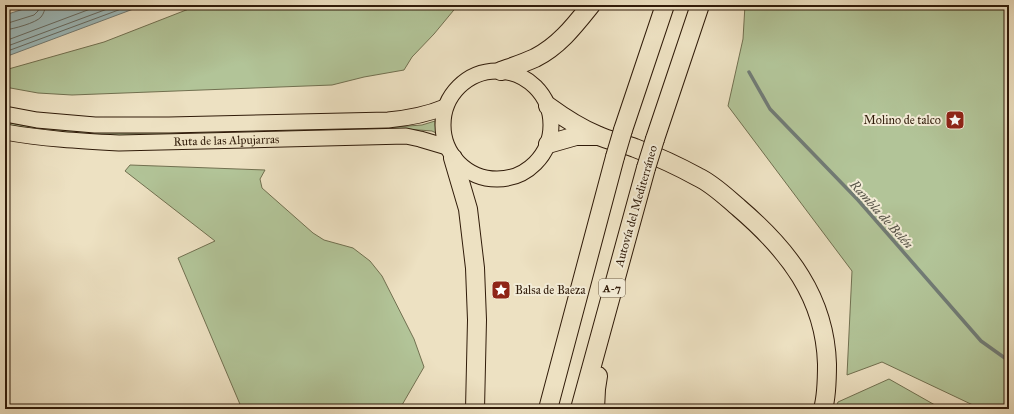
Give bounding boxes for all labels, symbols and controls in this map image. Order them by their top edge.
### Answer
place icon: Molino de talco [944,109,966,131]
place label: Molino de talco [864,113,941,127]
street label: Ruta de las Alpujarras [173,132,279,149]
street label: Autovía del Mediterráneo [612,144,660,269]
water label: Rambla de Belén [846,176,916,252]
place icon: Balsa de Baeza [490,279,512,301]
road number: A-7 [599,279,625,297]
place label: Balsa de Baeza [515,283,586,297]

